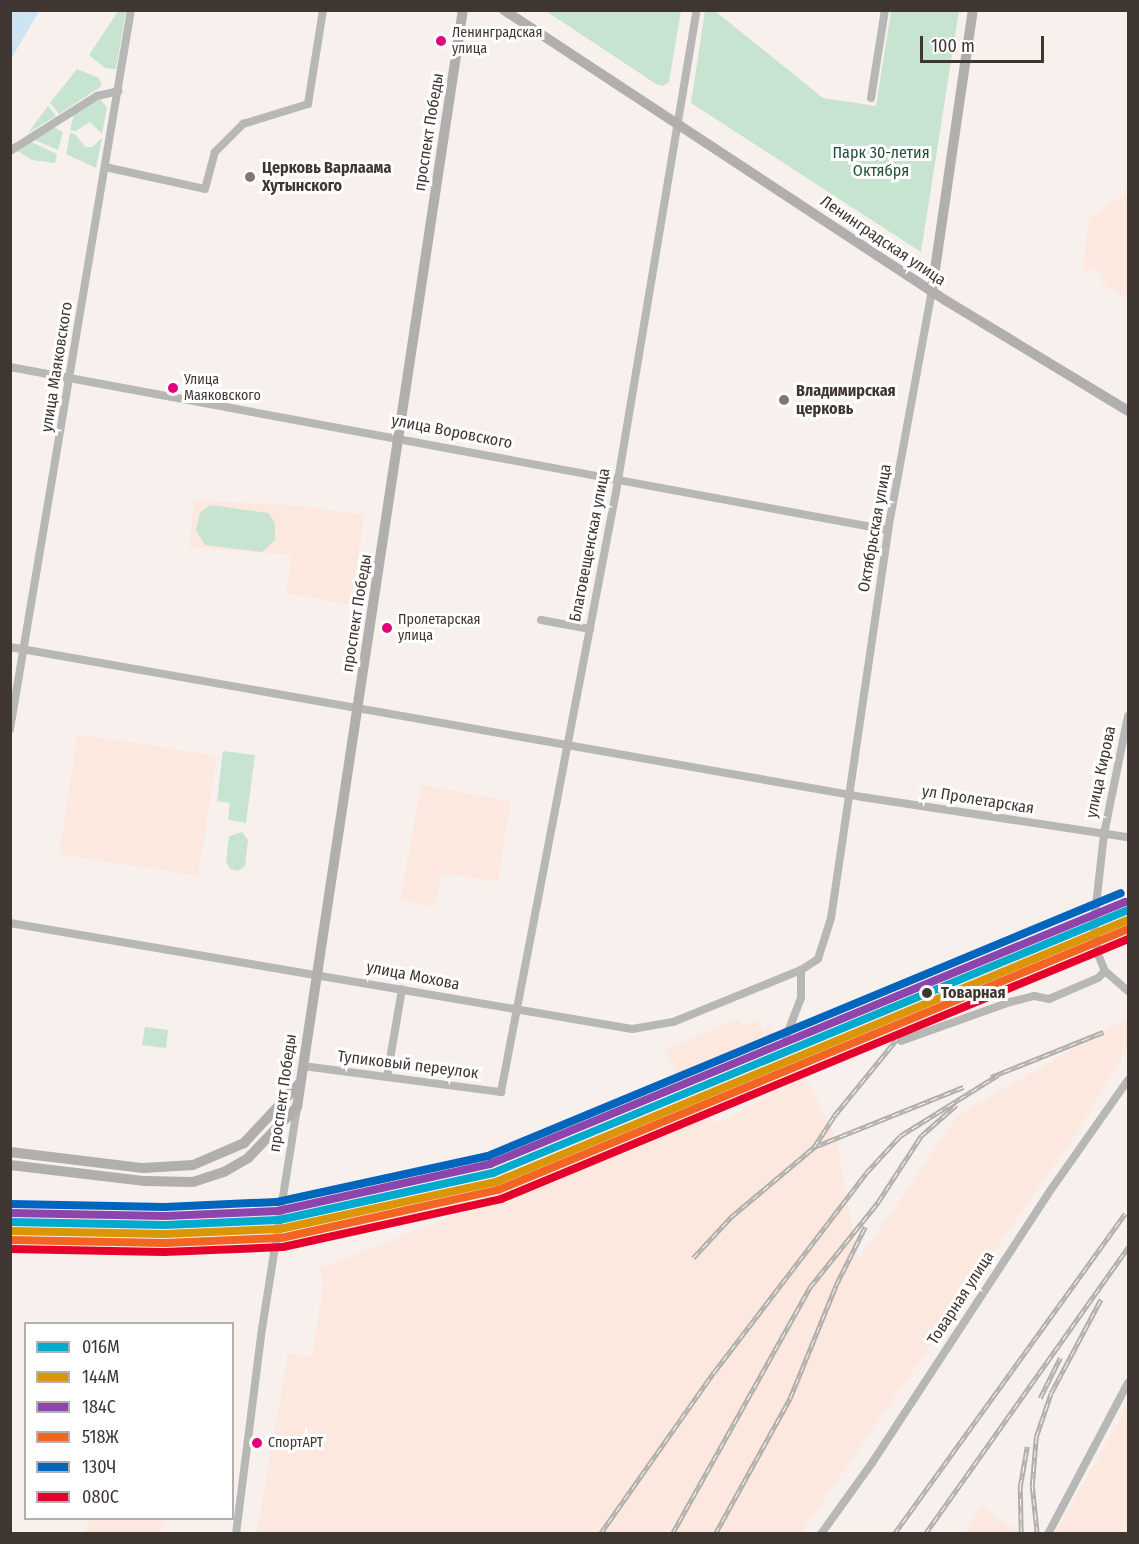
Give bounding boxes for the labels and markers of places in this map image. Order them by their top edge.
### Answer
place label: Ленинградская улица [452,25,542,57]
marker: Ленинградская улица [435,35,447,47]
place label: Церковь Варлаама Хутынского [262,158,391,196]
marker: Церковь Варлаама Хутынского [243,170,257,184]
place label: Улица Маяковского [184,372,261,404]
place label: Владимирская церковь [796,381,896,419]
marker: Улица Маяковского [167,382,179,394]
marker: Владимирская церковь [777,393,791,407]
place label: Пролетарская улица [398,612,481,644]
marker: Пролетарская улица [381,622,393,634]
place label: Товарная [941,983,1006,1003]
marker: Товарная [918,984,936,1002]
place label: СпортАРТ [268,1435,323,1451]
marker: СпортАРТ [251,1437,263,1449]

